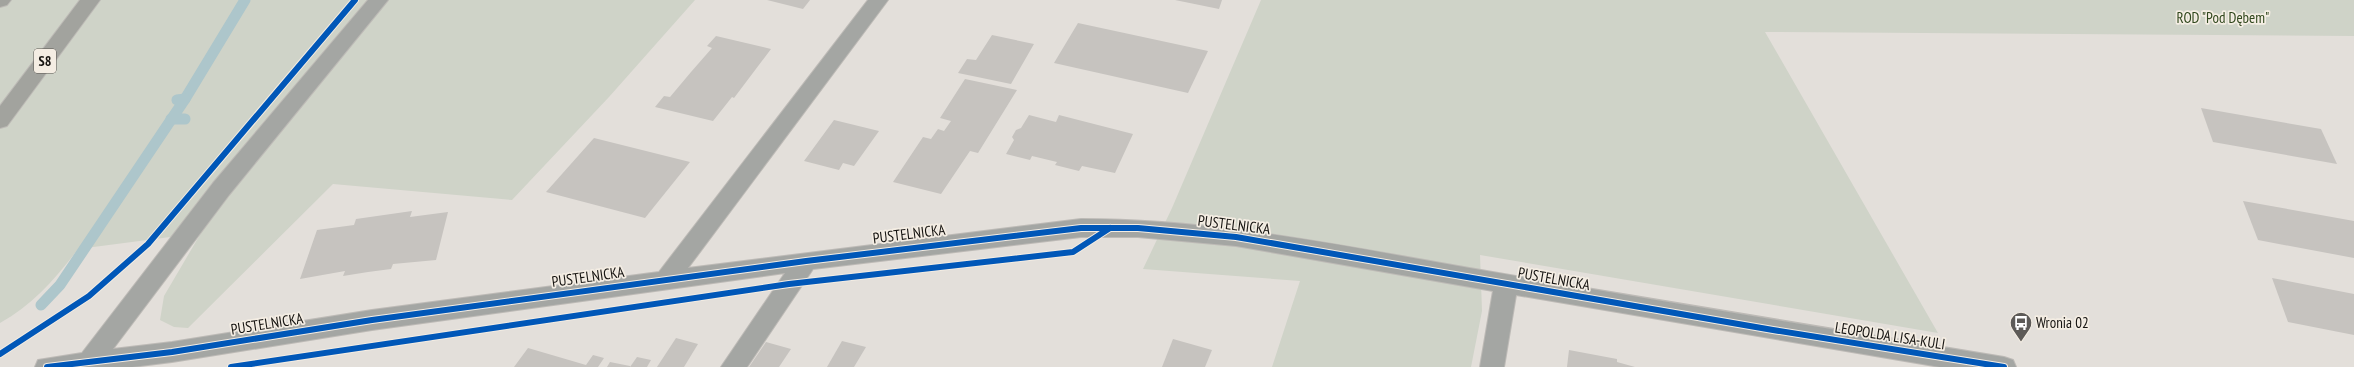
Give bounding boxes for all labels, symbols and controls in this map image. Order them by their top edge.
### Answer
park label: ROD "Pod Dębem" [2177,8,2269,27]
road number: S8 [34,49,56,73]
street label: PUSTELNICKA [1197,211,1272,238]
street label: PUSTELNICKA [872,220,947,247]
street label: PUSTELNICKA [550,262,626,291]
street label: PUSTELNICKA [1517,263,1593,294]
street label: PUSTELNICKA [229,308,305,339]
bus stop icon: Wronia 02 [2008,310,2034,343]
place label: Wronia 02 [2036,313,2089,332]
street label: LEOPOLDA LISA-KULI [1834,317,1947,354]

